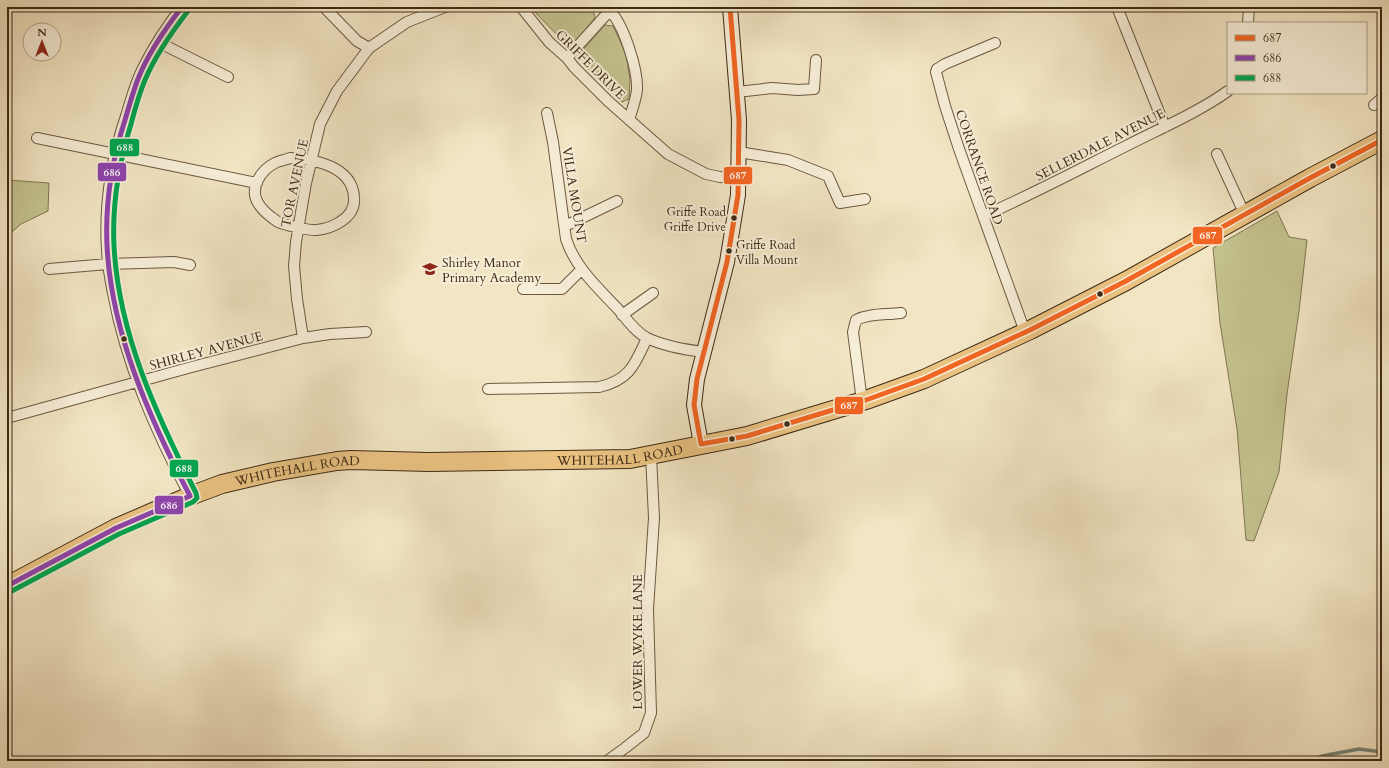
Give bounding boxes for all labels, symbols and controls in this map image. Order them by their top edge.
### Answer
north arrow [22,22,62,62]
legend [1227,22,1367,94]
text: N [37,25,47,40]
street label: GRIFFE DRIVE [552,26,629,103]
text: 687 [1263,30,1281,46]
text: 686 [1263,50,1281,66]
text: 688 [1263,70,1281,86]
street label: SELLERDALE AVENUE [1033,104,1168,185]
street label: CORRANCE ROAD [951,107,1007,227]
street label: TOR AVENUE [277,137,313,229]
line badge: 688 [109,138,140,157]
text: 688 [117,140,133,155]
street label: VILLA MOUNT [558,146,591,245]
unlabelled marker [1328,161,1338,171]
line badge: 686 [97,162,127,182]
text: 686 [104,165,121,180]
line badge: 687 [723,166,753,185]
text: 687 [730,168,747,183]
place label: Griffe Road Griffe Drive [664,204,727,235]
marker: Griffe Road Griffe Drive [729,213,739,223]
line badge: 687 [1192,226,1223,245]
text: 687 [1200,228,1217,243]
place label: Griffe Road Villa Mount [736,237,798,268]
marker: Griffe Road Villa Mount [724,246,734,256]
place label: Shirley Manor Primary Academy [442,254,541,287]
school or university icon: Shirley Manor Primary Academy [421,260,439,278]
unlabelled marker [1095,289,1105,299]
street label: SHIRLEY AVENUE [148,327,265,375]
unlabelled marker [119,334,129,344]
line badge: 687 [834,396,864,415]
text: 687 [841,398,858,413]
unlabelled marker [782,419,792,429]
unlabelled marker [727,434,737,444]
street label: WHITEHALL ROAD [556,441,685,470]
street label: WHITEHALL ROAD [232,452,360,491]
line badge: 688 [169,459,199,478]
text: 688 [176,461,192,476]
line badge: 686 [154,495,184,515]
text: 686 [161,498,178,513]
street label: LOWER WYKE LANE [629,574,647,710]

